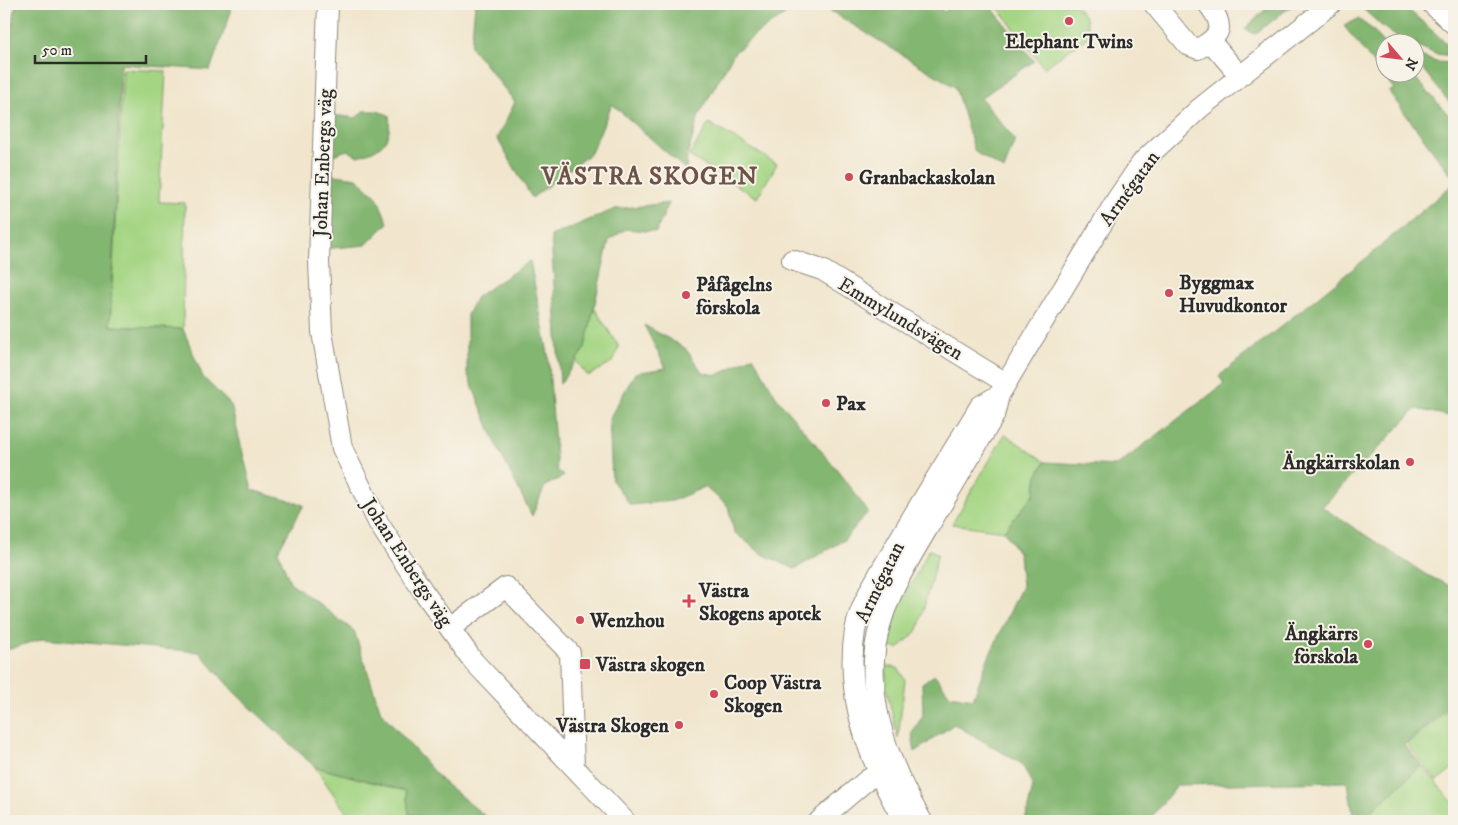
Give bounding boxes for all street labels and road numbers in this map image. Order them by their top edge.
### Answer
street label: Johan Enbergs väg [308,88,339,240]
street label: Armégatan [1095,146,1166,231]
street label: Emmylundsvägen [833,272,968,367]
street label: Johan Enbergs väg [355,492,458,632]
street label: Armégatan [850,538,911,627]

